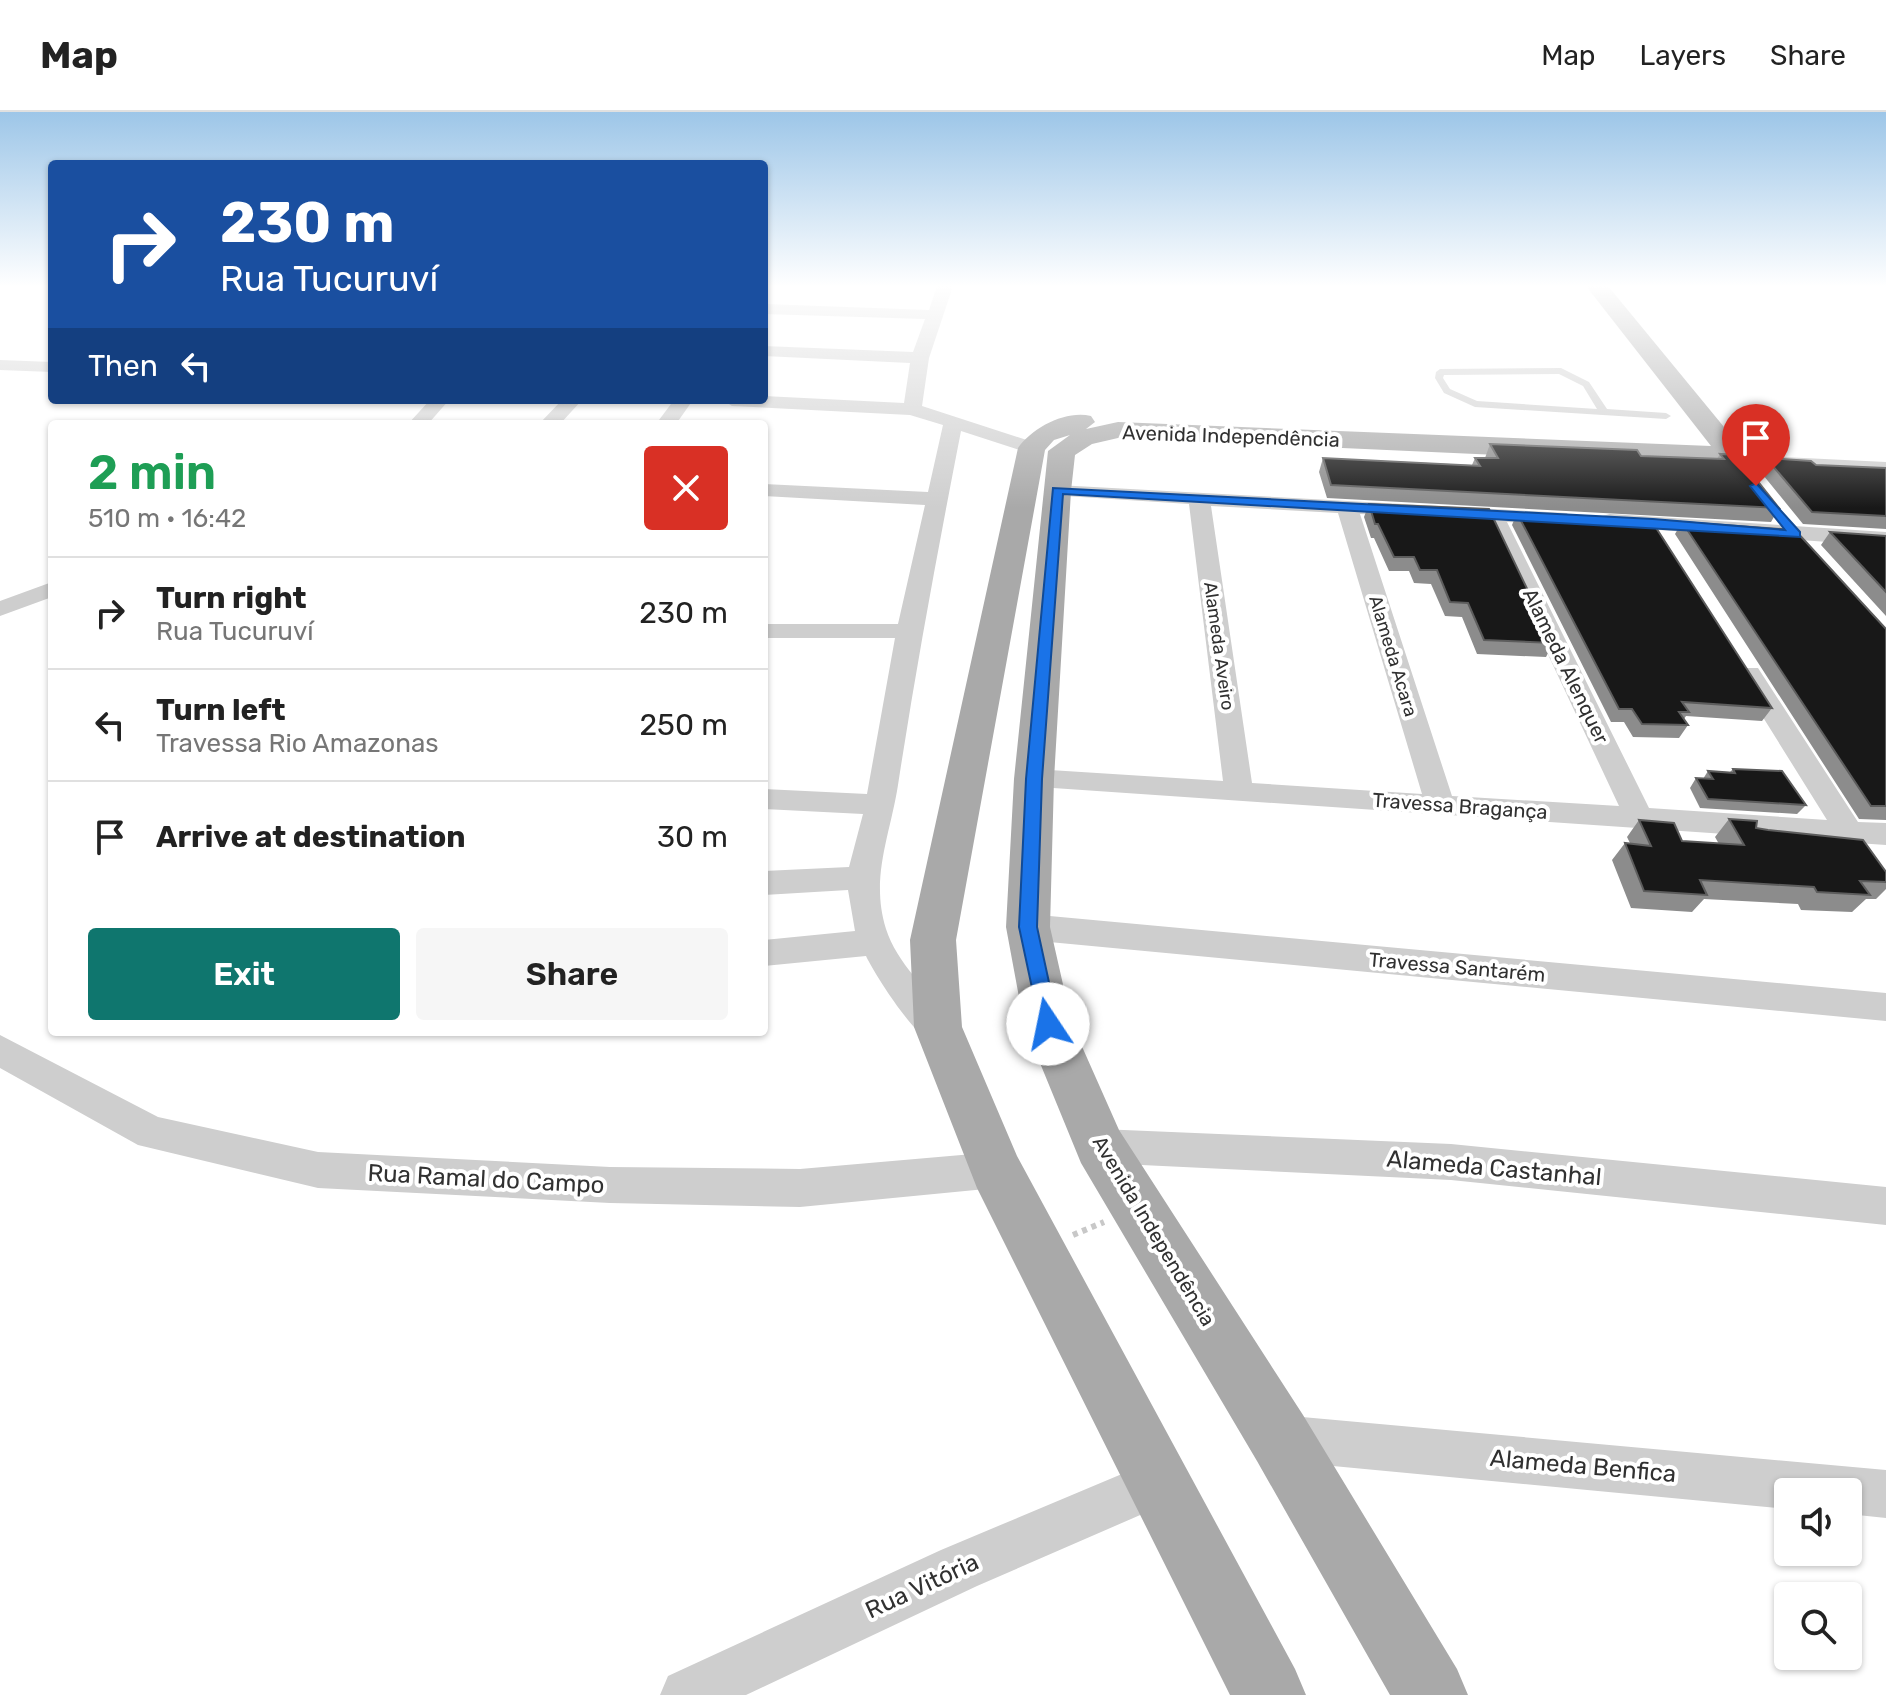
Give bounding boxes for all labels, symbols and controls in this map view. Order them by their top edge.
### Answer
text: Map [40,32,118,78]
text: Map [1541,39,1596,72]
text: Layers [1640,39,1726,72]
text: Share [1770,39,1846,72]
text: 230 m [220,190,395,256]
icon: right [88,192,192,296]
text: Rua Tucuruví [220,257,438,300]
icon: left [174,344,218,388]
text: Then [88,348,158,384]
pin [1722,404,1790,486]
icon: arrive [1734,416,1778,460]
street label: Avenida Independência [1122,420,1340,452]
text: 2 min [88,444,216,501]
button: close [644,446,728,530]
text: 510 m · 16:42 [88,503,246,534]
text: Turn right [156,580,307,616]
street label: Alameda Aveiro [1199,580,1239,712]
street label: Alameda Alenquer [1518,584,1614,748]
icon: right [88,591,132,635]
street label: Alameda Acara [1364,593,1422,719]
text: 230 m [639,595,728,631]
text: Rua Tucuruví [156,616,314,647]
text: Turn left [156,692,286,728]
icon: left [88,703,132,747]
text: 250 m [640,707,728,743]
text: Travessa Rio Amazonas [156,728,439,759]
street label: Travessa Bragança [1372,788,1548,824]
icon: arrive [88,815,132,859]
text: Arrive at destination [156,819,466,855]
text: 30 m [657,819,728,855]
button: Exit [88,928,400,1020]
button: Share [416,928,728,1020]
street label: Travessa Santarém [1368,947,1546,987]
position arrow [1006,982,1090,1066]
street label: Avenida Independência [1088,1132,1220,1330]
street label: Alameda Castanhal [1385,1145,1603,1191]
street label: Rua Ramal do Campo [367,1159,605,1199]
street label: Alameda Benfica [1489,1444,1677,1488]
map controls [1774,1478,1862,1670]
button: sound [1774,1478,1862,1566]
street label: Rua Vitória [861,1548,983,1624]
button: search [1774,1582,1862,1670]

